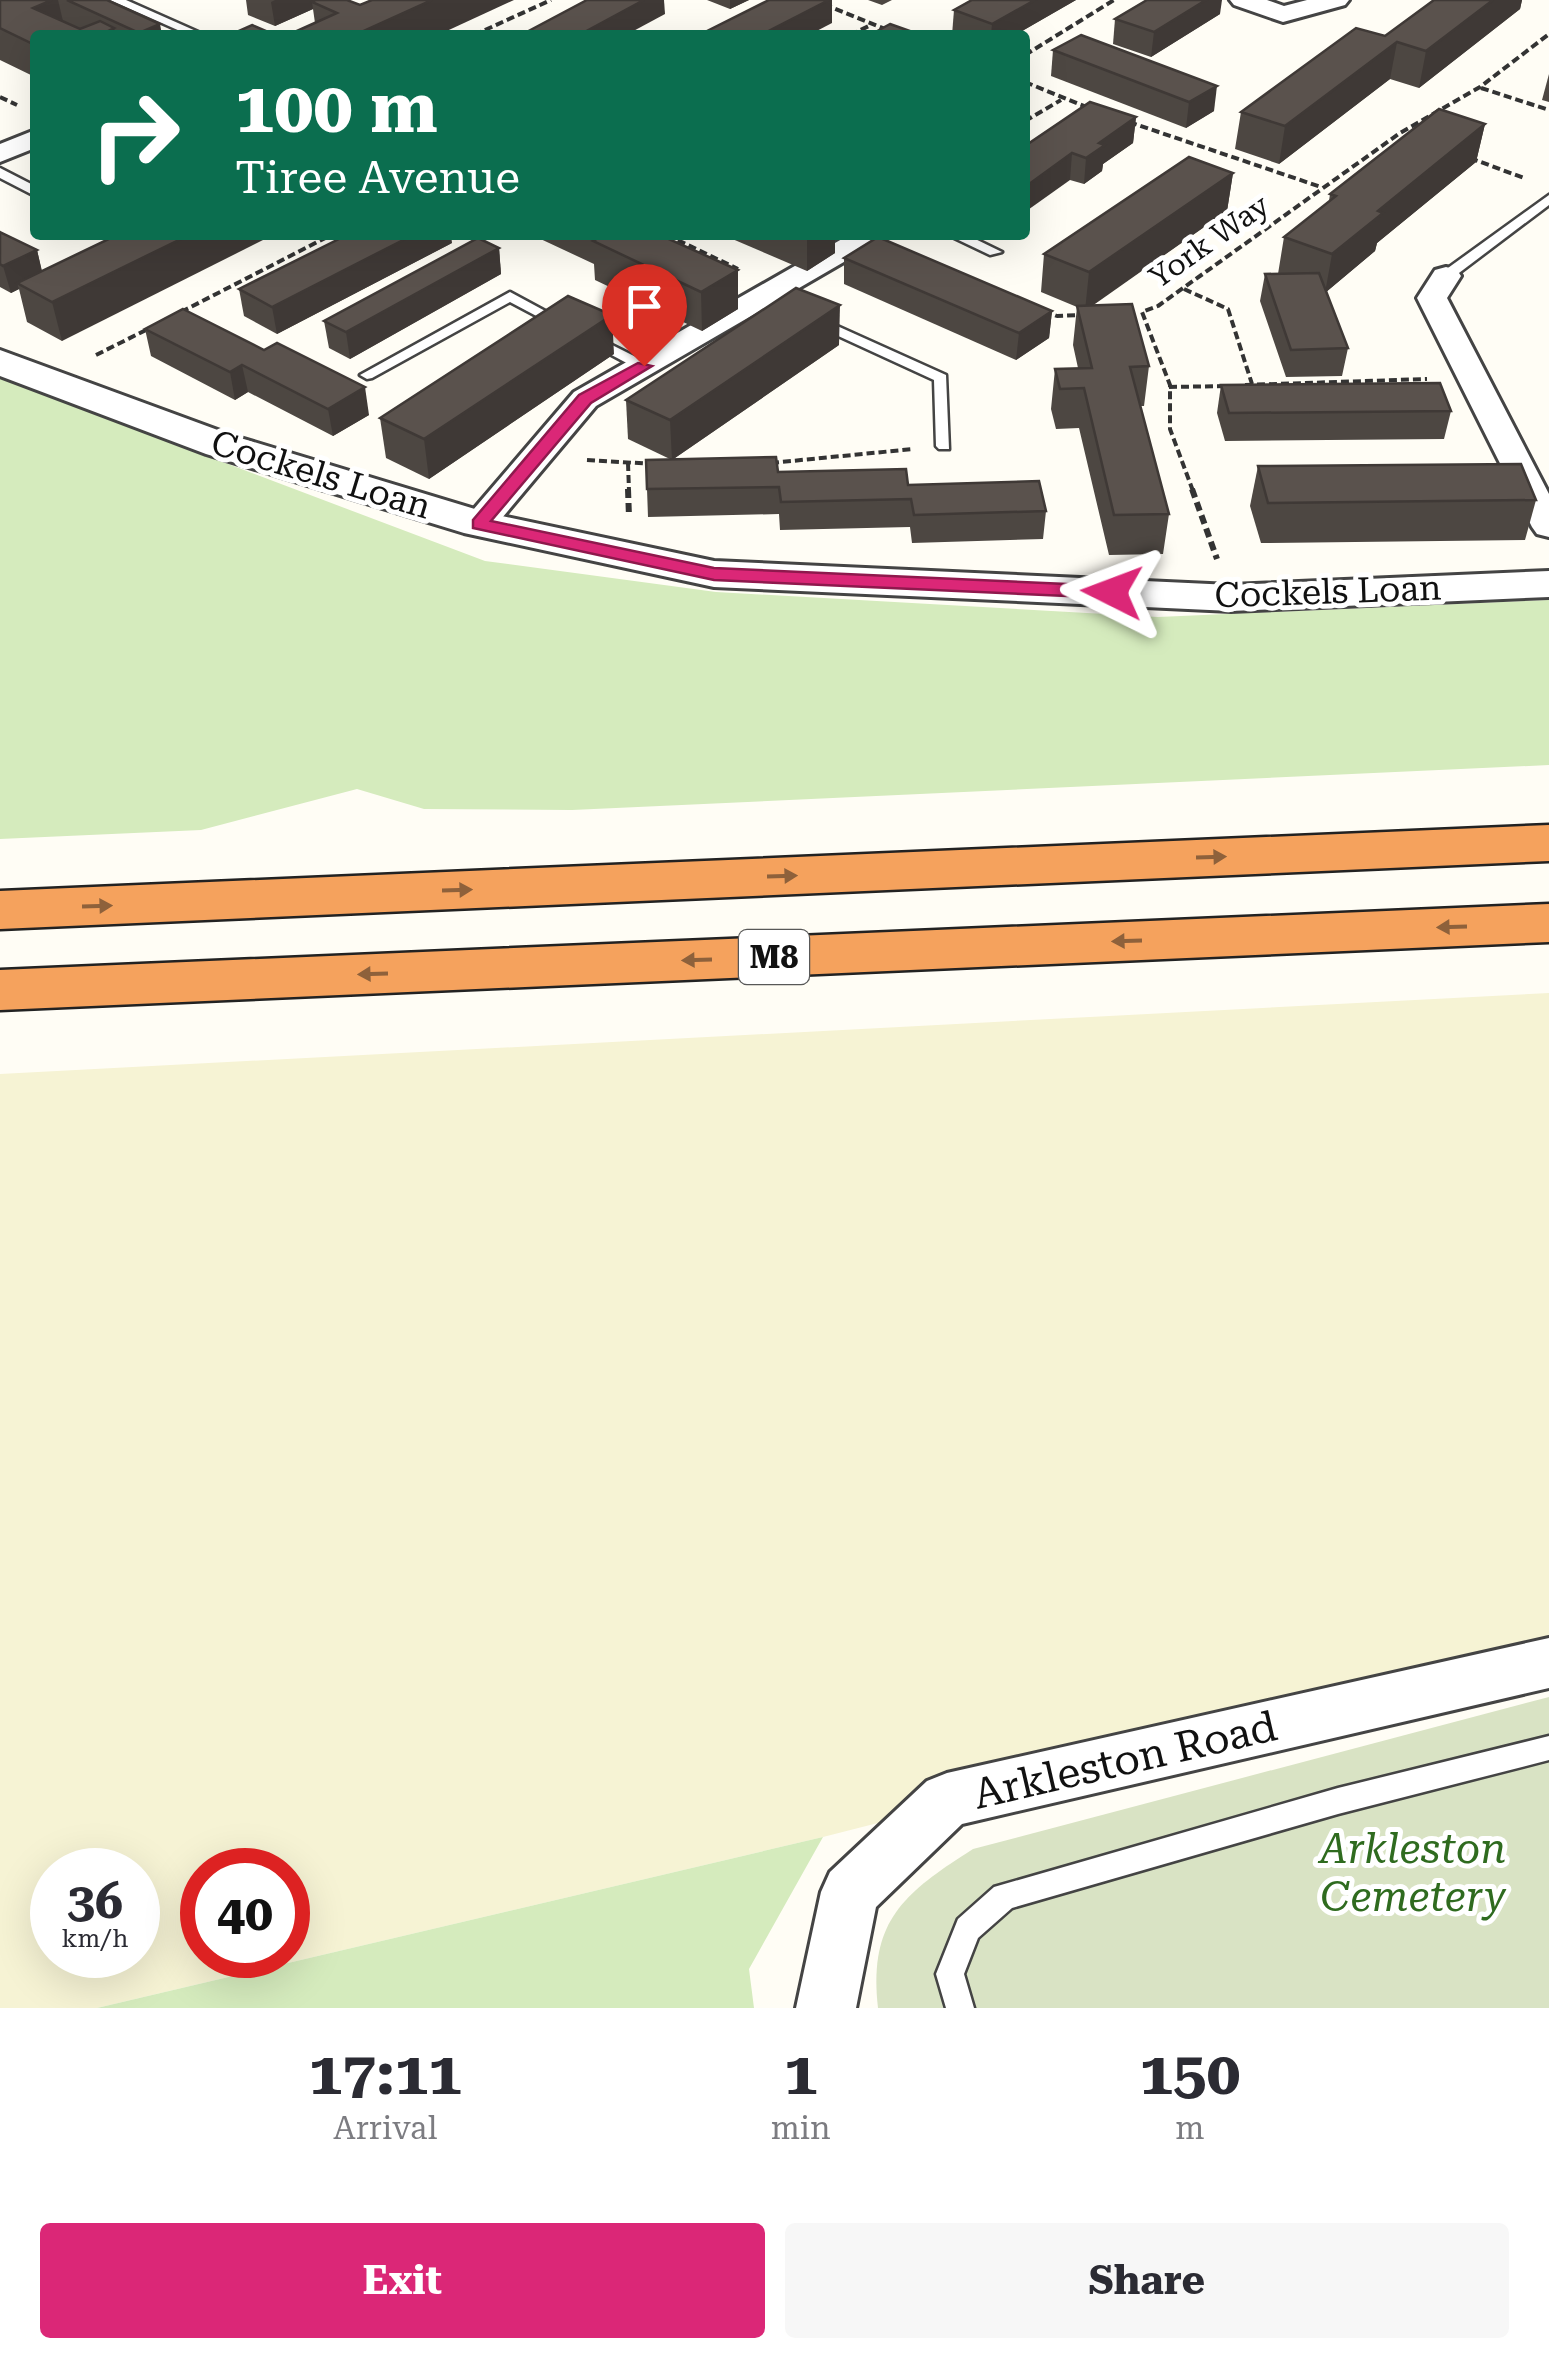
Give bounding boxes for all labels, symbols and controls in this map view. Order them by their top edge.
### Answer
text: 100 m [235,67,438,149]
icon: right [70,70,200,200]
text: Tiree Avenue [235,151,520,204]
street label: York Way [1142,187,1276,295]
pin [602,264,687,367]
icon: arrive [617,279,672,334]
street label: Cockels Loan [206,422,436,528]
position arrow [1060,540,1164,644]
street label: Cockels Loan [1214,568,1442,616]
one-way arrow [1196,849,1228,865]
one-way arrow [766,868,798,884]
one-way arrow [442,882,474,898]
one-way arrow [82,897,114,913]
one-way arrow [1435,920,1467,936]
road number: M8 [739,930,809,984]
one-way arrow [1110,934,1142,950]
one-way arrow [681,952,713,968]
one-way arrow [356,966,388,982]
street label: Arkleston Road [968,1701,1282,1819]
park label: Arkleston Cemetery [1317,1824,1507,1921]
speed limit sign: 40 [180,1848,310,1978]
text: 36 [67,1872,123,1930]
text: km/h [62,1924,128,1953]
text: 17:11 [309,2038,462,2109]
text: 1 [784,2038,817,2109]
text: 150 [1139,2038,1240,2109]
text: Arrival [333,2109,437,2147]
text: min [771,2109,831,2147]
text: m [1175,2109,1204,2147]
button: Exit [40,2223,765,2338]
button: Share [785,2223,1509,2338]

